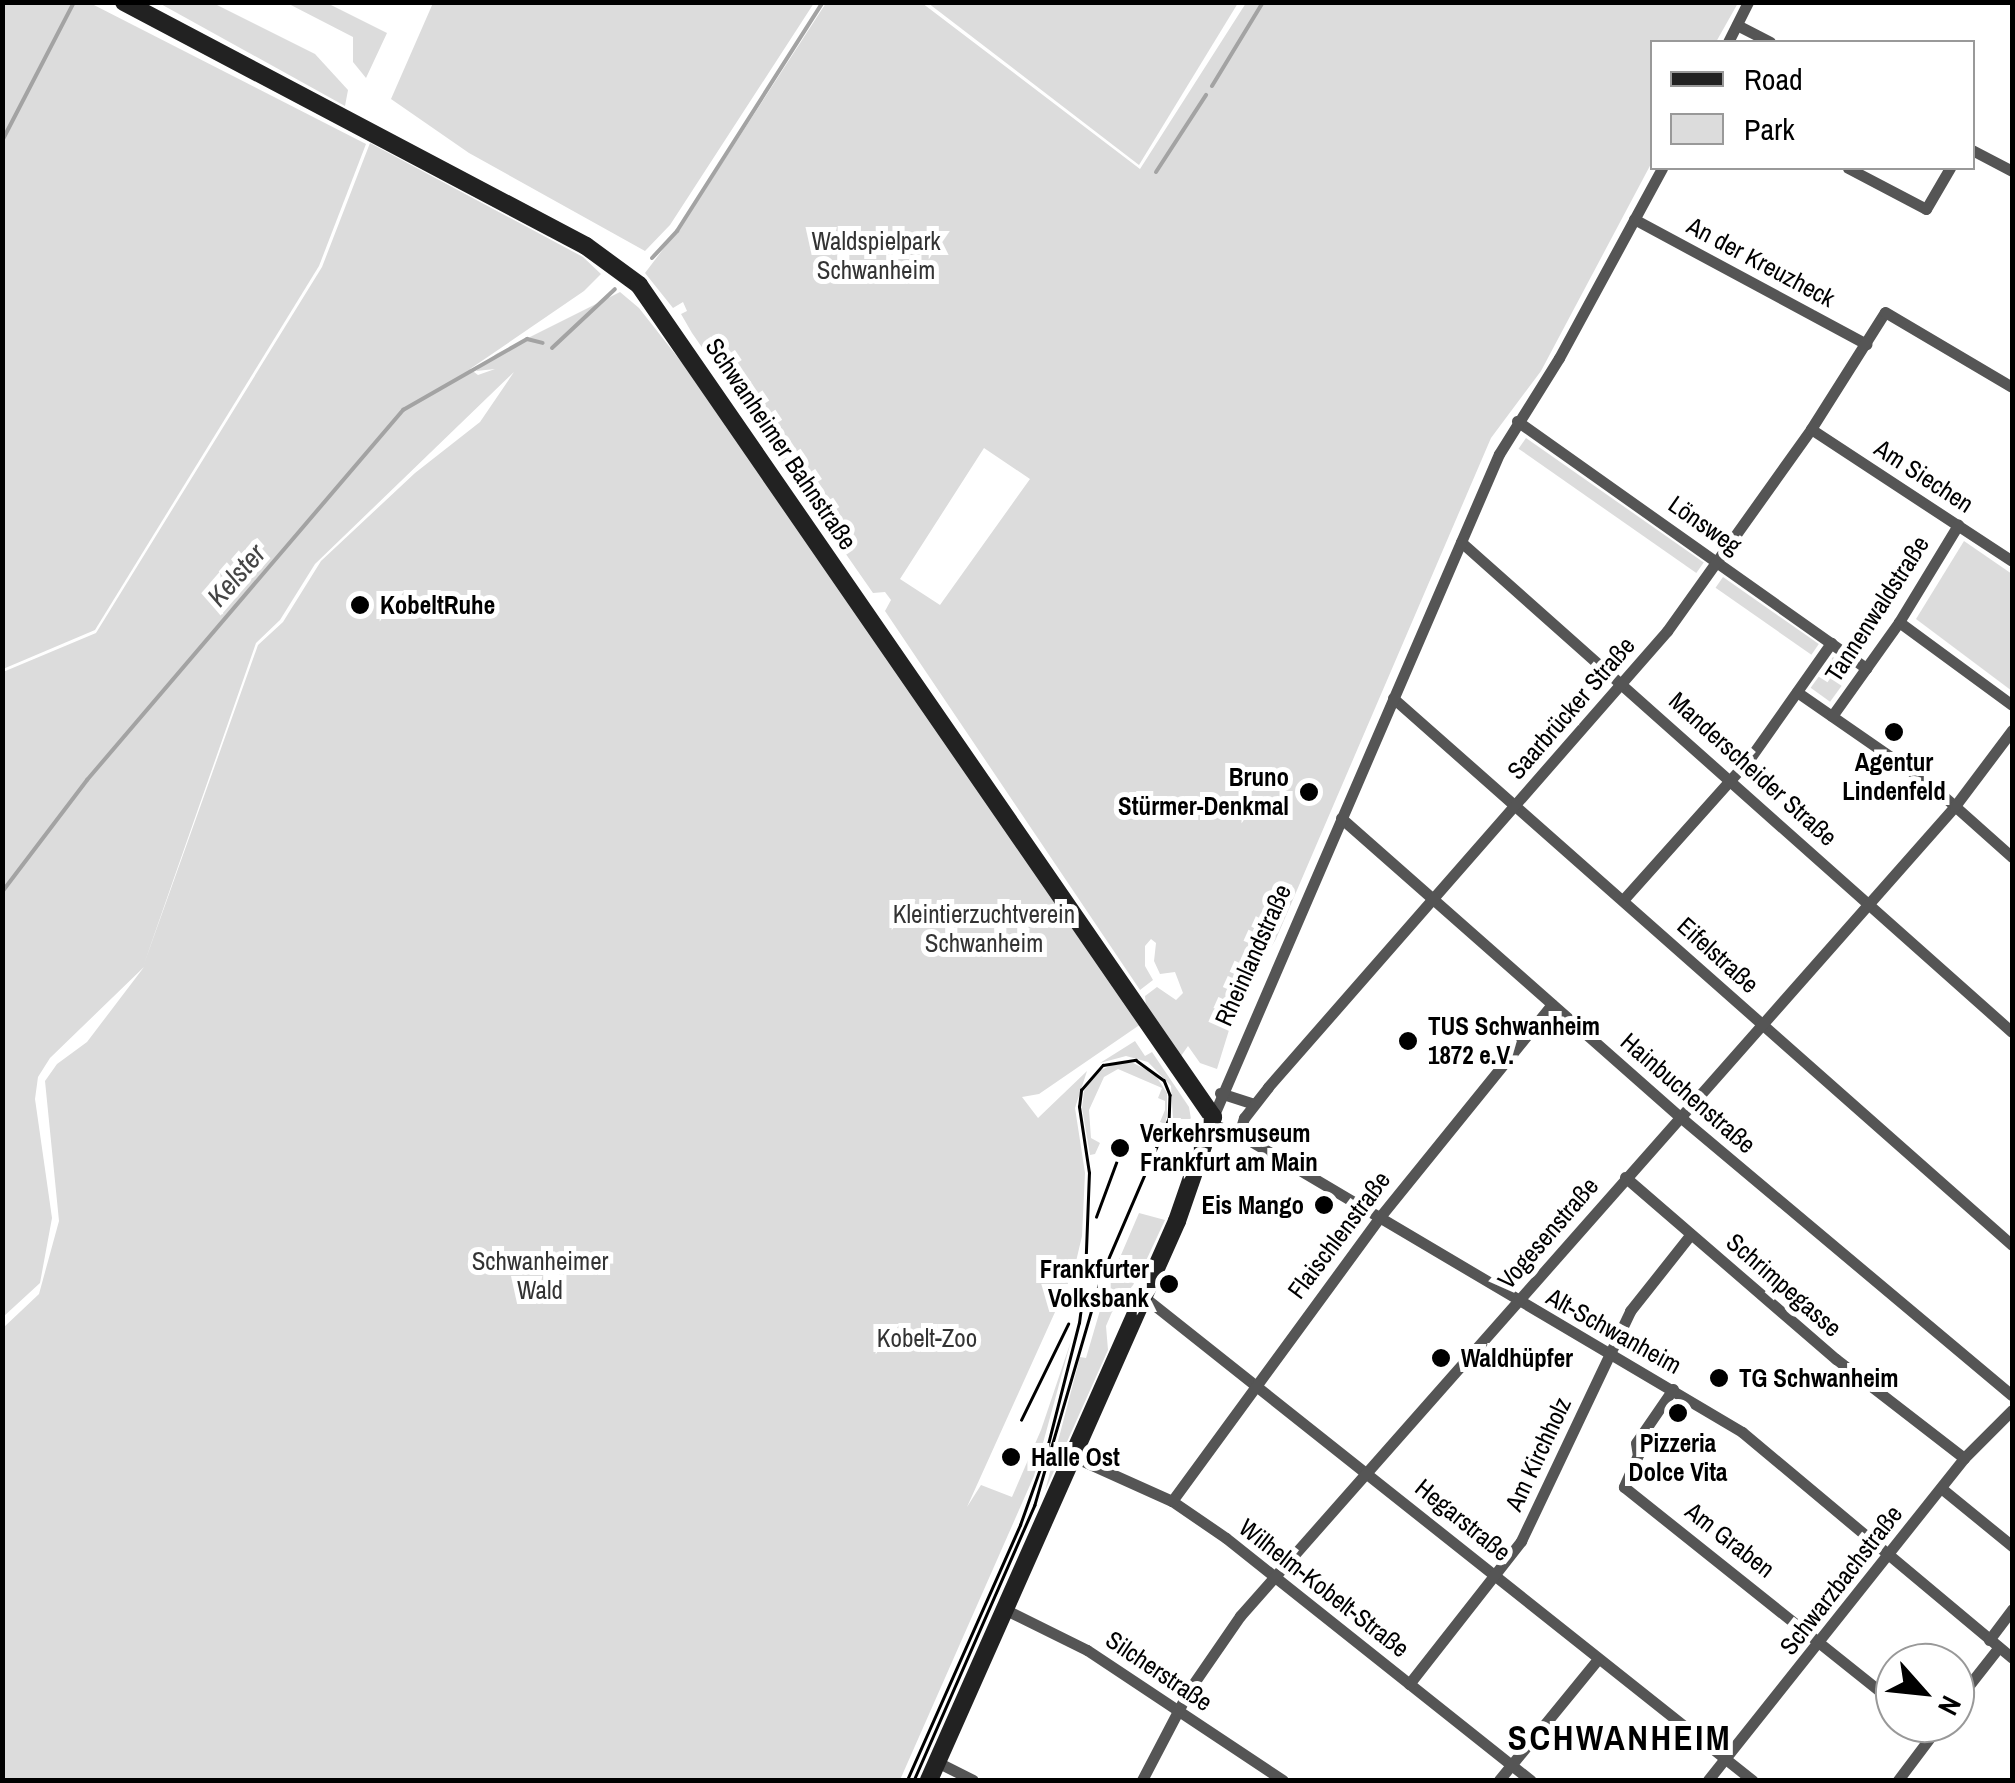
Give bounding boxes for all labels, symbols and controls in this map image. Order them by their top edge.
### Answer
legend [1650,40,1975,170]
text: Road [1744,59,1803,99]
text: Park [1744,109,1795,149]
street label: An der Kreuzheck [1682,211,1840,313]
park label: Waldspielpark Schwanheim [811,227,941,286]
street label: Schwanheimer Bahnstraße [699,333,863,555]
street label: Am Siechen [1869,433,1979,519]
street label: Lönsweg [1663,489,1747,561]
street label: Tannenwaldstraße [1819,530,1935,688]
water label: Kelster [200,537,272,613]
place label: KobeltRuhe [380,590,495,620]
marker: KobeltRuhe [349,594,371,616]
street label: Saarbrücker Straße [1501,631,1641,785]
street label: Manderscheider Straße [1663,686,1843,852]
marker: Agentur Lindenfeld [1883,721,1905,743]
place label: Agentur Lindenfeld [1842,748,1946,807]
place label: Bruno Stürmer-Denkmal [1118,763,1289,822]
marker: Bruno Stürmer-Denkmal [1298,781,1320,803]
street label: Rheinlandstraße [1208,880,1298,1030]
park label: Kleintierzuchtverein Schwanheim [893,900,1075,959]
street label: Eifelstraße [1671,911,1765,999]
place label: TUS Schwanheim 1872 e.V. [1428,1012,1600,1071]
street label: Hainbuchenstraße [1615,1026,1761,1160]
marker: TUS Schwanheim 1872 e.V. [1397,1030,1419,1052]
place label: Verkehrsmuseum Frankfurt am Main [1140,1119,1318,1178]
marker: Verkehrsmuseum Frankfurt am Main [1109,1137,1131,1159]
street label: Flaischlenstraße [1281,1165,1397,1305]
street label: Vogesenstraße [1491,1171,1605,1295]
place label: Eis Mango [1201,1190,1304,1220]
marker: Eis Mango [1313,1194,1335,1216]
street label: Schrimpegasse [1720,1227,1848,1343]
park label: Schwanheimer Wald [472,1247,608,1306]
place label: Frankfurter Volksbank [1040,1255,1149,1314]
marker: Frankfurter Volksbank [1158,1273,1180,1295]
street label: Alt-Schwanheim [1541,1282,1687,1380]
park label: Kobelt-Zoo [877,1323,977,1353]
place label: Waldhüpfer [1461,1343,1573,1373]
marker: Waldhüpfer [1430,1347,1452,1369]
place label: TG Schwanheim [1739,1363,1898,1393]
marker: TG Schwanheim [1708,1367,1730,1389]
street label: Am Kirchholz [1499,1392,1577,1516]
marker: Pizzeria Dolce Vita [1667,1402,1689,1424]
place label: Pizzeria Dolce Vita [1629,1429,1727,1488]
place label: Halle Ost [1031,1442,1120,1472]
marker: Halle Ost [1000,1446,1022,1468]
street label: Hegarstraße [1409,1472,1517,1568]
street label: Am Graben [1679,1496,1781,1584]
street label: Schwarzbachstraße [1773,1499,1909,1661]
street label: Wilhelm-Kobelt-Straße [1233,1512,1415,1664]
street label: Silcherstraße [1100,1624,1218,1718]
north arrow [1875,1643,1975,1743]
text: N [1929,1690,1971,1722]
district label: SCHWANHEIM [1508,1717,1732,1759]

